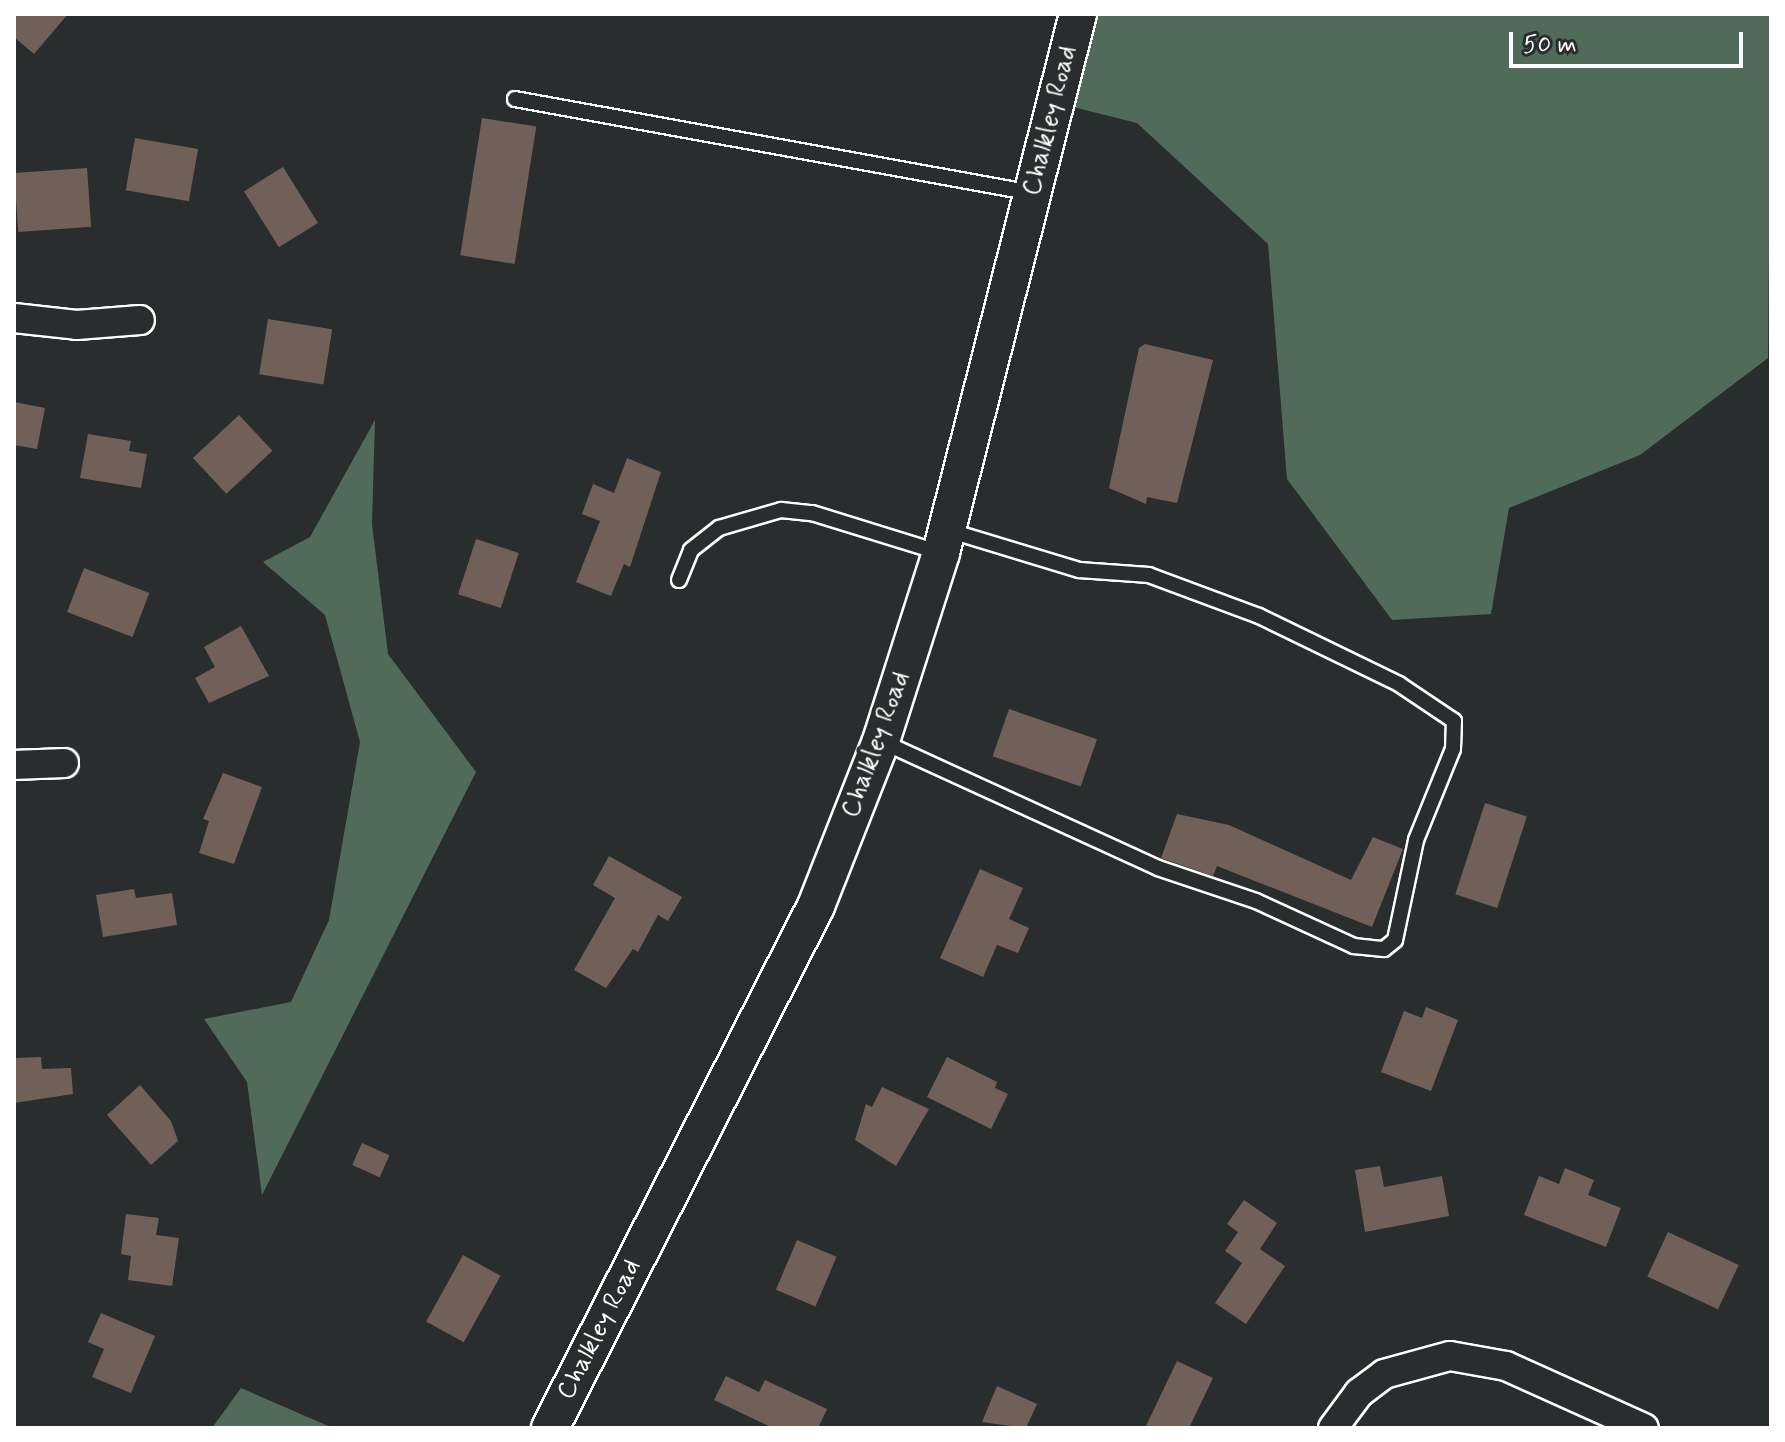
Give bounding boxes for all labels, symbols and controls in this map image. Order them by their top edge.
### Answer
scale bar [1513,16,1747,66]
text: 50 m [1523,30,1577,61]
street label: Chalkley Road [1017,43,1085,199]
street label: Chalkley Road [836,667,918,823]
street label: Chalkley Road [551,1254,649,1406]

